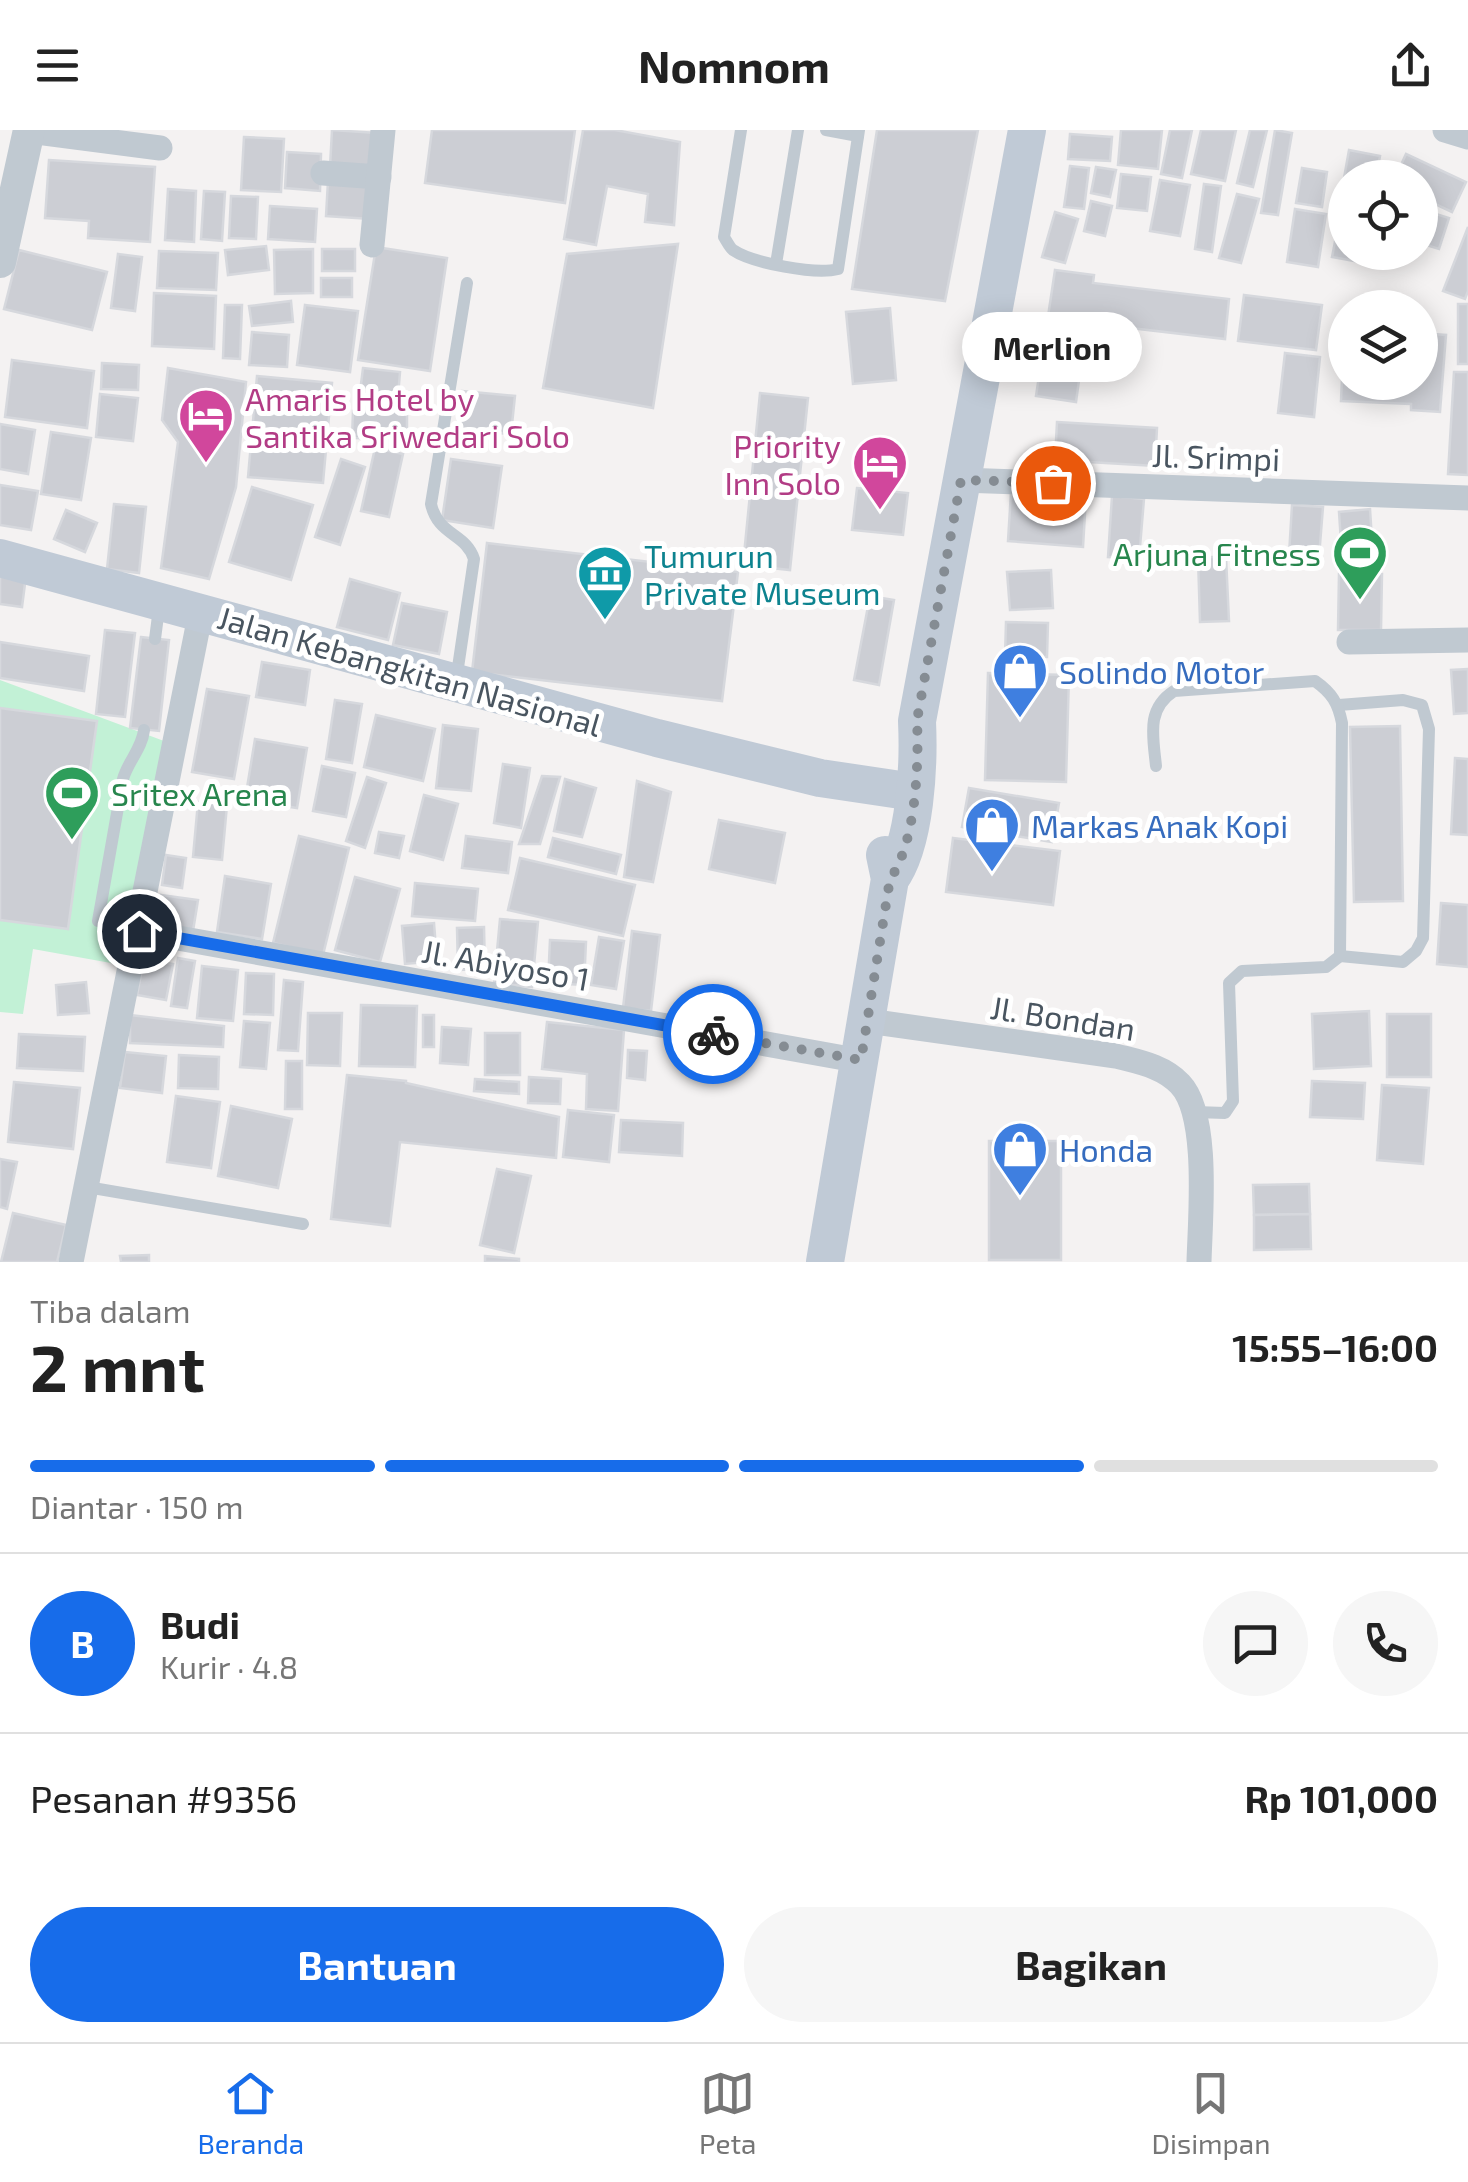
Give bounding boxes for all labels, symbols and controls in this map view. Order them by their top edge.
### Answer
icon: menu [30,38,85,93]
text: Nomnom [638,38,830,92]
icon: share [1383,38,1438,93]
map controls [1328,160,1438,400]
button: locate [1328,160,1438,270]
button: layers [1328,290,1438,400]
callout: Merlion [963,313,1143,383]
text: Merlion [993,328,1111,366]
place label: Amaris Hotel by Santika Sriwedari Solo [245,379,570,454]
hotel icon: Amaris Hotel by Santika Sriwedari Solo [176,386,236,465]
place label: Priority Inn Solo [724,426,841,501]
hotel icon: Priority Inn Solo [850,433,910,512]
street label: Jl. Srimpi [1151,435,1281,477]
pin [1011,441,1096,526]
icon: bag [1026,456,1081,511]
sports icon: Arjuna Fitness [1330,523,1390,602]
place label: Arjuna Fitness [1113,534,1321,573]
place label: Tumurun Private Museum [644,536,881,611]
museum icon: Tumurun Private Museum [575,543,635,622]
street label: Jalan Kebangkitan Nasional [214,597,607,743]
shop icon: Solindo Motor [990,641,1050,720]
place label: Solindo Motor [1059,652,1264,690]
sports icon: Sritex Arena [42,763,102,842]
place label: Sritex Arena [111,774,288,812]
shop icon: Markas Anak Kopi [962,795,1022,874]
place label: Markas Anak Kopi [1031,806,1288,844]
pin [97,889,182,974]
icon: home [112,904,167,959]
street label: Jl. Abiyoso 1 [419,931,593,997]
courier [663,984,763,1084]
street label: Jl. Bondan [988,987,1138,1047]
icon: bike [686,1007,741,1062]
shop icon: Honda [990,1119,1050,1198]
place label: Honda [1059,1130,1153,1168]
text: Tiba dalam [30,1291,190,1329]
text: 15:55–16:00 [1232,1324,1438,1370]
text: 2 mnt [30,1327,205,1405]
text: Diantar · 150 m [30,1487,243,1525]
button: chat [1203,1591,1308,1696]
button: phone [1333,1591,1438,1696]
text: Budi [160,1601,240,1647]
text: B [70,1620,95,1666]
text: Kurir · 4.8 [160,1647,298,1685]
text: Pesanan #9356 [30,1775,297,1821]
text: Rp 101,000 [1244,1775,1438,1821]
button: Bantuan [30,1907,724,2022]
button: Bagikan [744,1907,1438,2022]
tab: Beranda [197,2066,304,2160]
tab: Peta [699,2066,756,2160]
tab: Disimpan [1151,2066,1271,2160]

